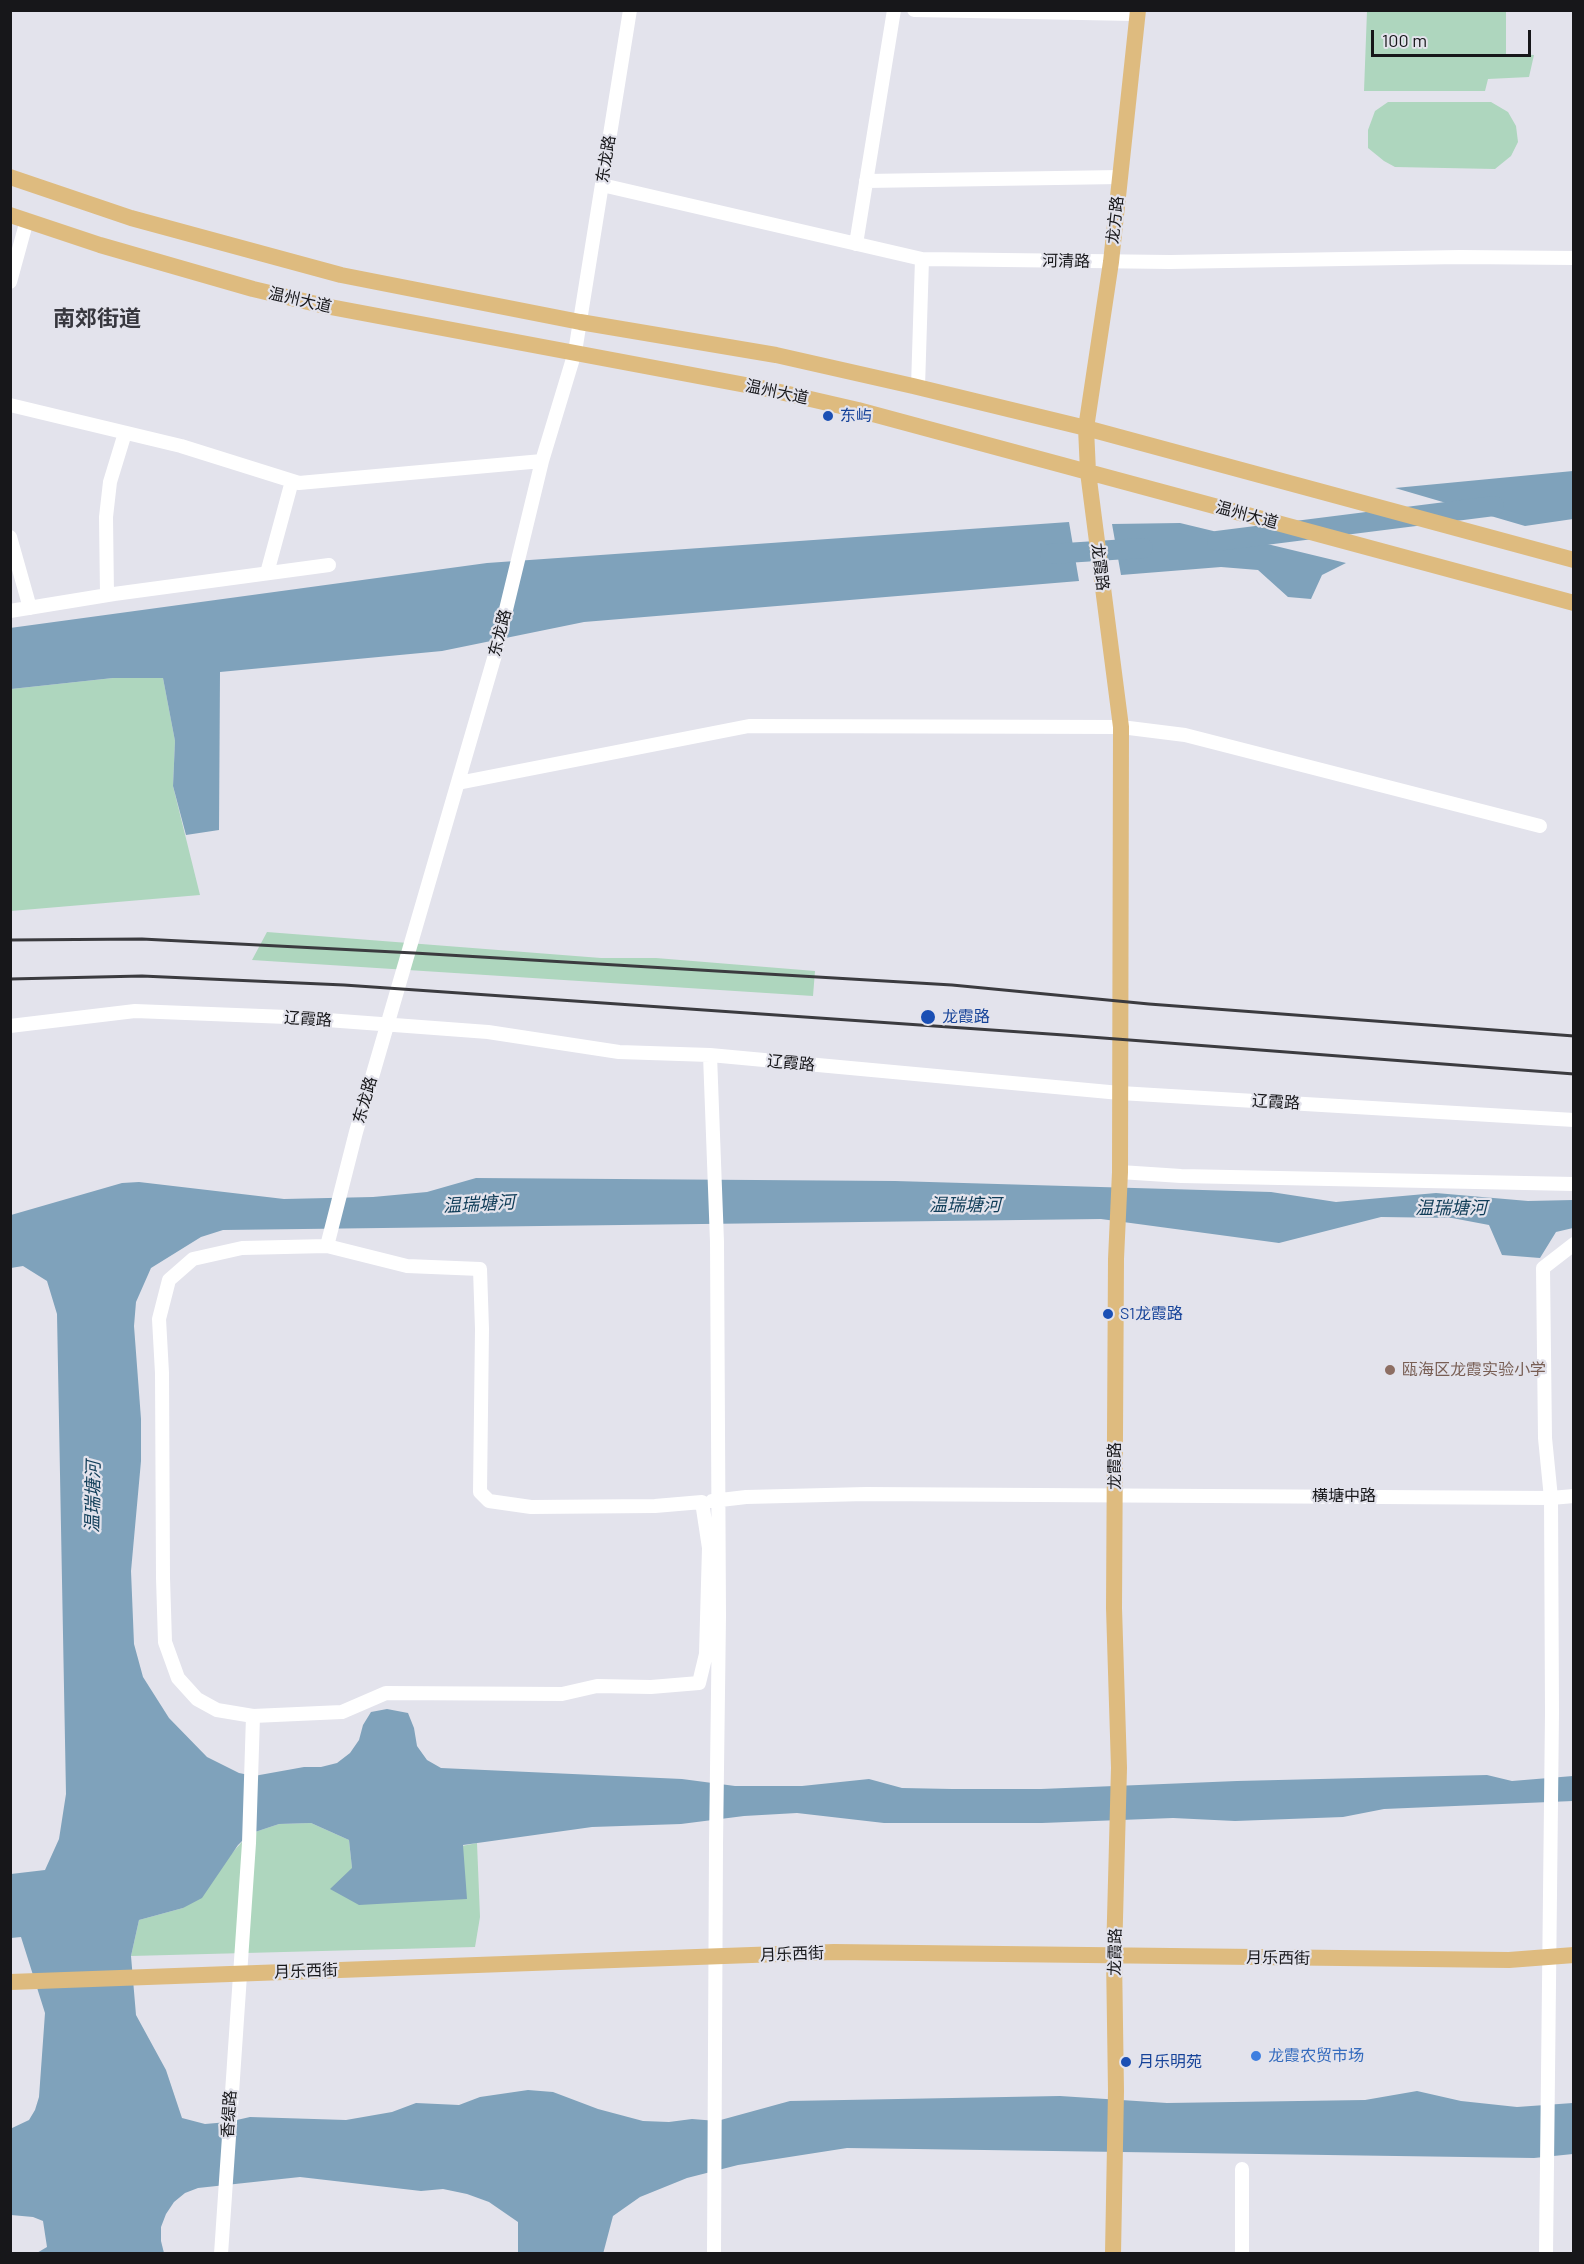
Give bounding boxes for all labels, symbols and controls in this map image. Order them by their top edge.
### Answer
scale bar [1374,18,1534,56]
text: 100 m [1382,29,1427,51]
street label: 东龙路 [593,134,619,184]
street label: 龙方路 [1103,195,1127,245]
street label: 河清路 [1042,251,1090,271]
street label: 温州大道 [267,283,333,317]
district label: 南郊街道 [53,306,141,332]
street label: 温州大道 [744,376,810,408]
place label: 东屿 [840,406,872,426]
marker: 东屿 [821,409,835,423]
street label: 温州大道 [1214,497,1280,533]
street label: 龙霞路 [1088,542,1112,592]
street label: 东龙路 [485,607,515,659]
place label: 龙霞路 [942,1007,990,1027]
street label: 辽霞路 [283,1008,333,1030]
marker: 龙霞路 [919,1008,937,1026]
street label: 辽霞路 [766,1051,816,1075]
street label: 东龙路 [349,1074,381,1126]
street label: 辽霞路 [1252,1091,1300,1113]
water label: 温瑞塘河 [442,1191,516,1217]
water label: 温瑞塘河 [929,1194,1001,1216]
water label: 温瑞塘河 [1415,1197,1487,1219]
place label: S1龙霞路 [1120,1304,1183,1324]
marker: S1龙霞路 [1101,1307,1115,1321]
place label: 瓯海区龙霞实验小学 [1402,1360,1546,1380]
marker: 瓯海区龙霞实验小学 [1383,1363,1397,1377]
street label: 龙霞路 [1105,1442,1125,1490]
water label: 温瑞塘河 [82,1461,104,1533]
street label: 横塘中路 [1312,1486,1376,1506]
street label: 龙霞路 [1105,1928,1125,1976]
street label: 月乐西街 [760,1943,824,1965]
street label: 月乐西街 [1246,1948,1310,1968]
street label: 月乐西街 [274,1960,338,1982]
place label: 龙霞农贸市场 [1268,2046,1364,2066]
marker: 龙霞农贸市场 [1249,2049,1263,2063]
place label: 月乐明苑 [1138,2052,1202,2072]
marker: 月乐明苑 [1119,2055,1133,2069]
street label: 香缇路 [218,2089,240,2139]

